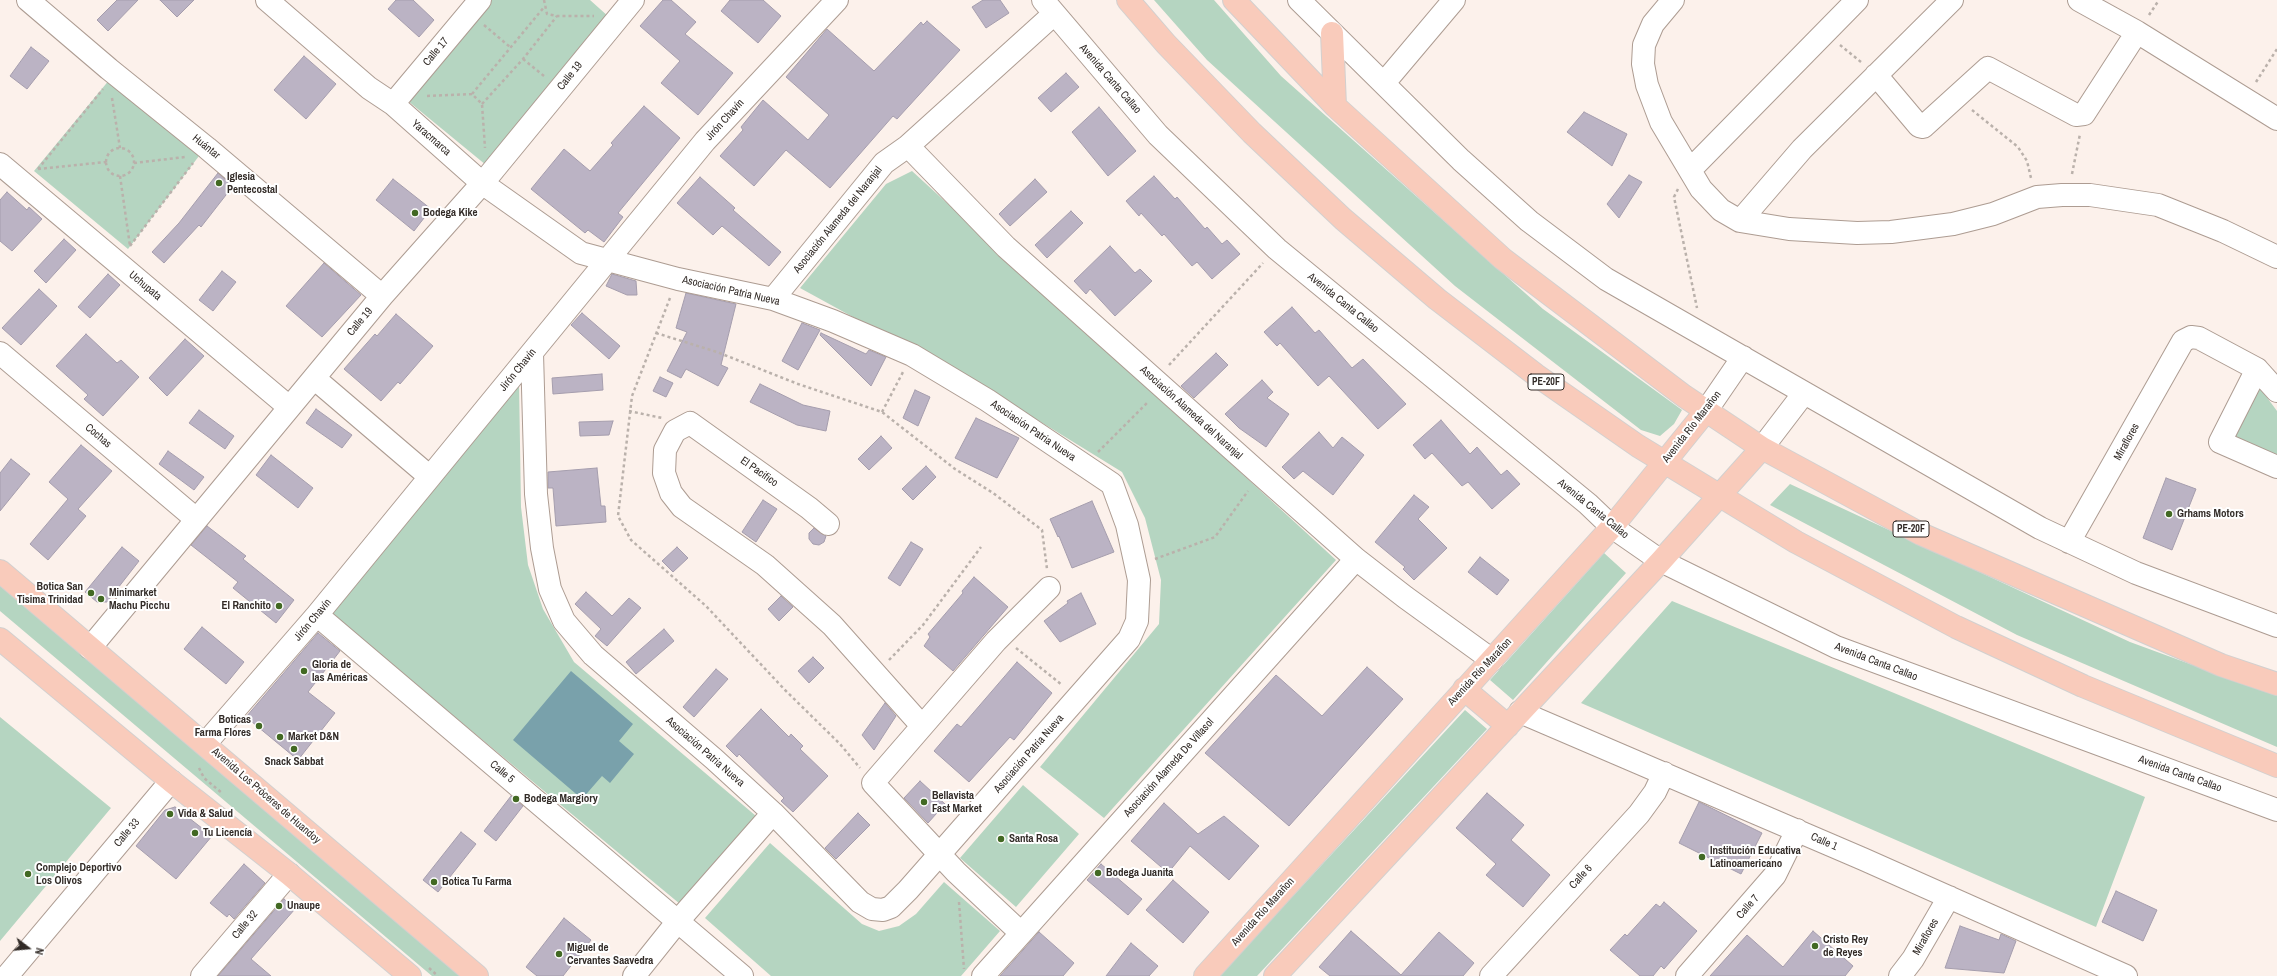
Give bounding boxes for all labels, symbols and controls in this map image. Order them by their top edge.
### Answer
street label: Calle 17 [420,35,452,69]
street label: Avenida Canta Callao [1076,42,1144,116]
street label: Calle 19 [554,59,586,93]
street label: Jirón Chavín [703,97,747,143]
street label: Yaracmarca [409,117,453,159]
street label: Huántar [189,132,223,162]
street label: Asociación Alameda del Naranjal [791,164,885,276]
place label: Iglesia Pentecostal [227,170,278,196]
marker: Iglesia Pentecostal [214,178,224,188]
place label: Bodega Kike [423,206,478,220]
marker: Bodega Kike [410,208,420,218]
street label: Uchupata [126,269,164,303]
street label: Avenida Canta Callao [1305,270,1381,336]
street label: Asociación Patria Nueva [681,273,781,309]
street label: Calle 19 [344,305,376,339]
street label: Jirón Chavín [497,346,539,394]
street label: Asociación Alameda del Naranjal [1137,363,1245,463]
road number: PE-20F [1528,374,1564,390]
street label: Avenida Río Marañon [1660,388,1724,466]
street label: Asociación Patria Nueva [988,398,1078,464]
street label: Cochas [82,421,114,451]
street label: Miraflores [2112,421,2142,463]
street label: El Pacifico [738,454,780,490]
street label: Avenida Canta Callao [1555,476,1631,542]
place label: Grhams Motors [2177,507,2244,521]
marker: Grhams Motors [2164,509,2174,519]
road number: PE-20F [1893,521,1929,537]
place label: Botica San Tisima Trinidad [17,580,83,606]
place label: Minimarket Machu Picchu [109,586,170,612]
marker: Botica San Tisima Trinidad [86,588,96,598]
marker: Minimarket Machu Picchu [96,594,106,604]
street label: Jirón Chavín [292,596,334,644]
place label: El Ranchito [221,599,271,613]
marker: El Ranchito [274,601,284,611]
street label: Avenida Río Marañon [1445,635,1515,709]
street label: Avenida Canta Callao [1833,640,1919,684]
place label: Gloria de las Américas [312,658,368,684]
marker: Gloria de las Américas [299,666,309,676]
street label: Asociación Patria Nueva [991,712,1067,796]
place label: Boticas Farma Flores [195,713,251,739]
street label: Asociación Patria Nueva [663,714,747,790]
street label: Asociación Alameda De Villasol [1121,716,1217,820]
marker: Boticas Farma Flores [254,721,264,731]
place label: Market D&N [288,730,339,744]
marker: Market D&N [275,732,285,742]
marker: Snack Sabbat [289,744,299,754]
street label: Avenida Los Próceres de Huandoy [209,745,323,847]
street label: Avenida Canta Callao [2137,753,2223,795]
place label: Snack Sabbat [264,755,324,769]
street label: Calle 5 [487,758,517,786]
place label: Bellavista Fast Market [932,789,982,815]
place label: Bodega Margiory [524,792,598,806]
marker: Bodega Margiory [511,794,521,804]
marker: Bellavista Fast Market [919,797,929,807]
place label: Vida & Salud [178,807,233,821]
marker: Vida & Salud [165,809,175,819]
street label: Calle 33 [111,816,143,850]
place label: Tu Licencía [203,826,252,840]
marker: Tu Licencía [190,828,200,838]
street label: Calle 1 [1808,830,1840,854]
place label: Santa Rosa [1009,832,1058,846]
marker: Santa Rosa [996,834,1006,844]
place label: Institución Educativa Latinoamericano [1710,844,1801,870]
marker: Institución Educativa Latinoamericano [1697,852,1707,862]
place label: Complejo Deportivo Los Olivos [36,861,122,887]
street label: Calle 6 [1567,862,1595,892]
place label: Bodega Juanita [1106,866,1173,880]
marker: Bodega Juanita [1093,868,1103,878]
marker: Complejo Deportivo Los Olivos [23,869,33,879]
place label: Botica Tu Farma [442,875,512,889]
street label: Avenida Río Marañon [1229,875,1297,949]
marker: Botica Tu Farma [429,877,439,887]
street label: Calle 7 [1734,892,1762,922]
place label: Unaupe [287,899,320,913]
marker: Unaupe [274,901,284,911]
street label: Calle 32 [229,908,261,942]
street label: Miraflores [1910,916,1942,958]
north arrow [8,928,48,968]
place label: Cristo Rey de Reyes [1823,933,1868,959]
place label: Miguel de Cervantes Saavedra [567,941,653,967]
marker: Cristo Rey de Reyes [1810,941,1820,951]
text: N [32,946,47,956]
marker: Miguel de Cervantes Saavedra [554,949,564,959]

